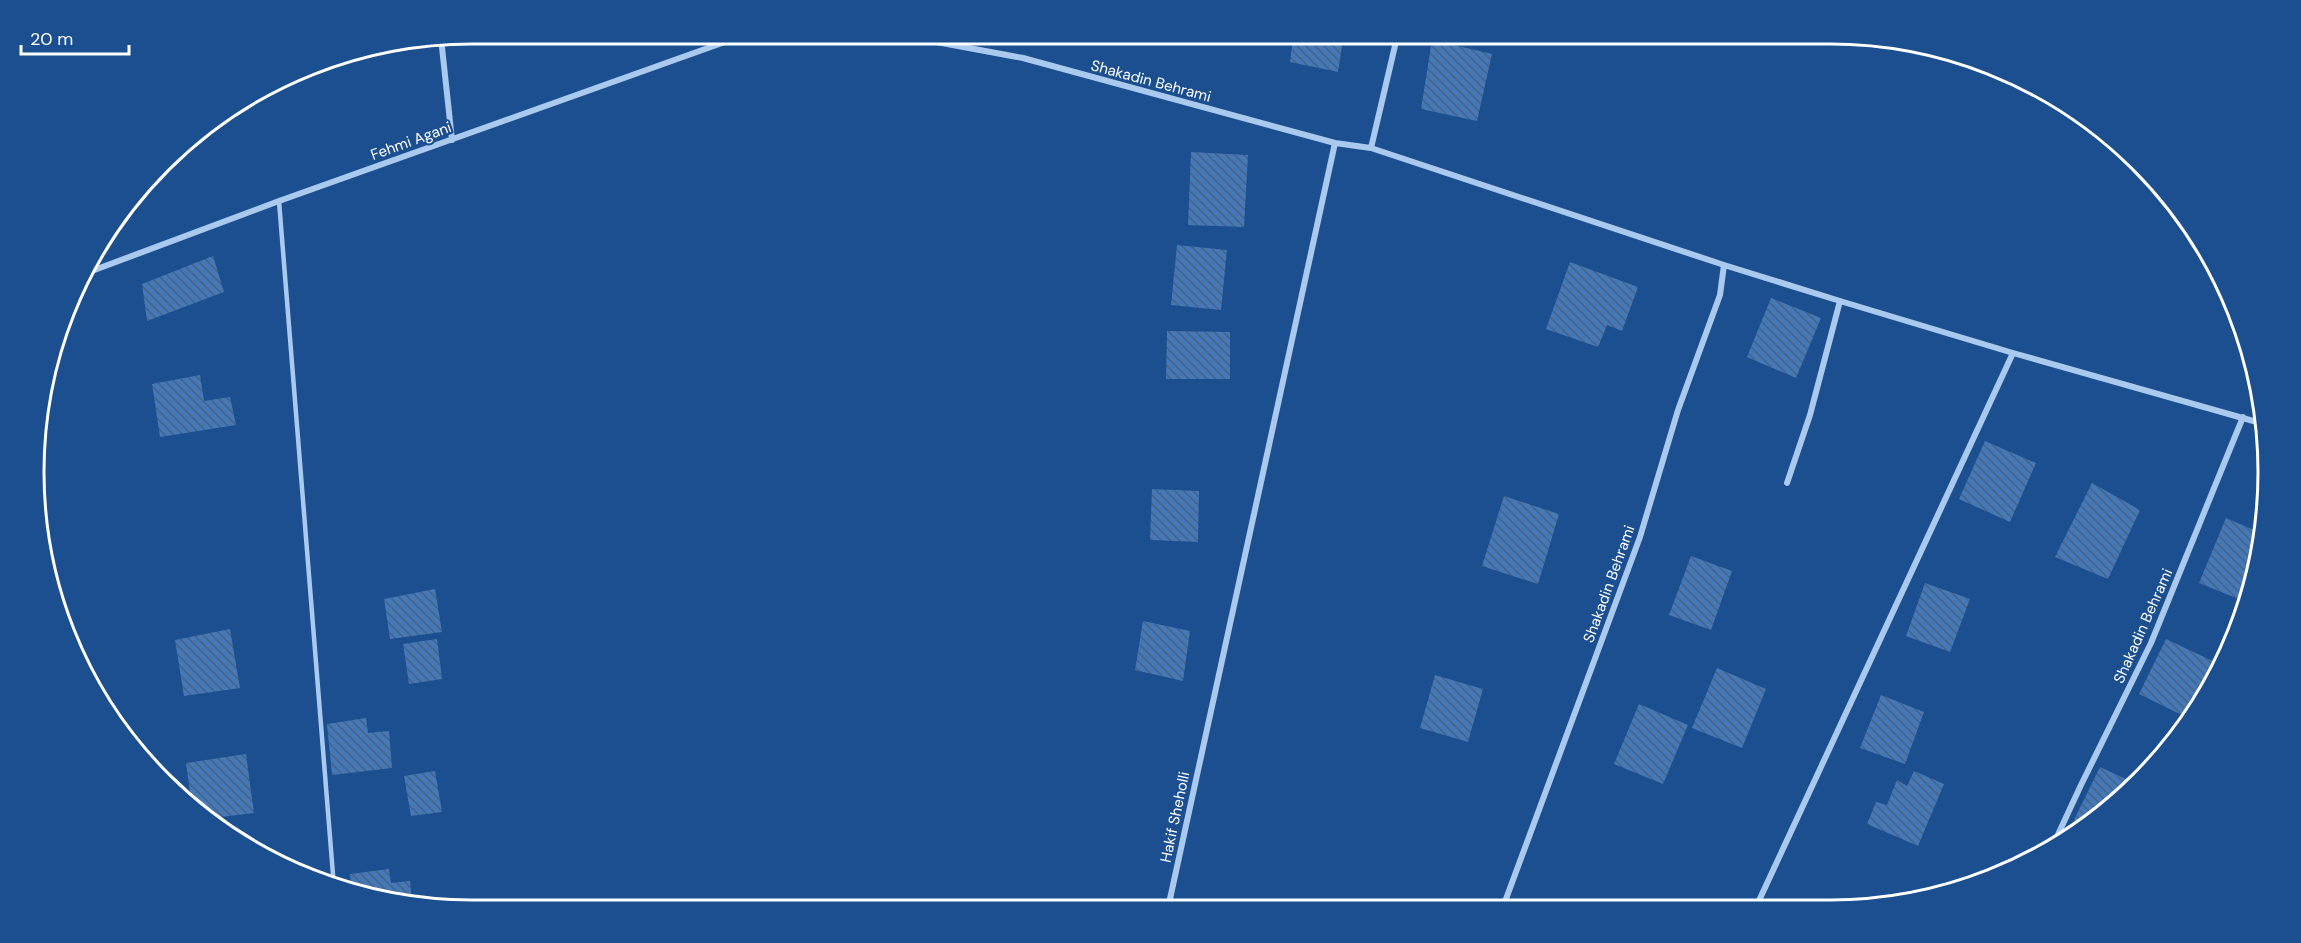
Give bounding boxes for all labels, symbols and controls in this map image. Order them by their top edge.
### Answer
scale bar [21,18,129,56]
text: 20 m [30,27,73,51]
street label: Shakadin Behrami [1089,55,1213,107]
street label: Fehmi Agani [368,117,454,165]
street label: Shakadin Behrami [1578,522,1640,646]
street label: Shakadin Behrami [2109,565,2177,687]
street label: Hakif Sheholli [1156,770,1194,864]

